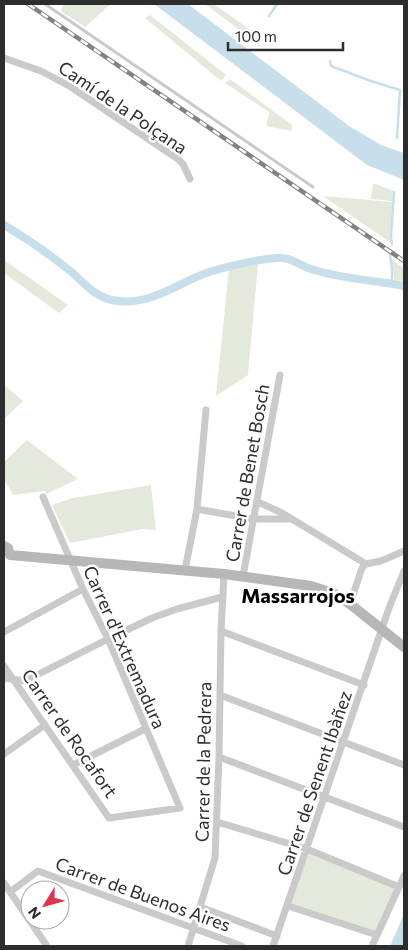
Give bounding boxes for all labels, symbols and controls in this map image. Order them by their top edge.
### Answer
scale bar [228,20,343,52]
text: 100 m [235,27,277,45]
street label: Camí de la Polçana [54,56,192,158]
street label: Carrer de Benet Bosch [220,382,274,564]
street label: Carrer d'Extremadura [79,562,171,732]
district label: Massarrojos [241,583,355,607]
street label: Carrer de Rocafort [17,665,123,801]
street label: Carrer de la Pedrera [191,682,215,842]
street label: Carrer de Senent Ibàñez [272,688,356,878]
street label: Carrer de Buenos Aires [53,852,233,936]
north arrow [20,880,70,930]
text: N [24,904,44,922]

